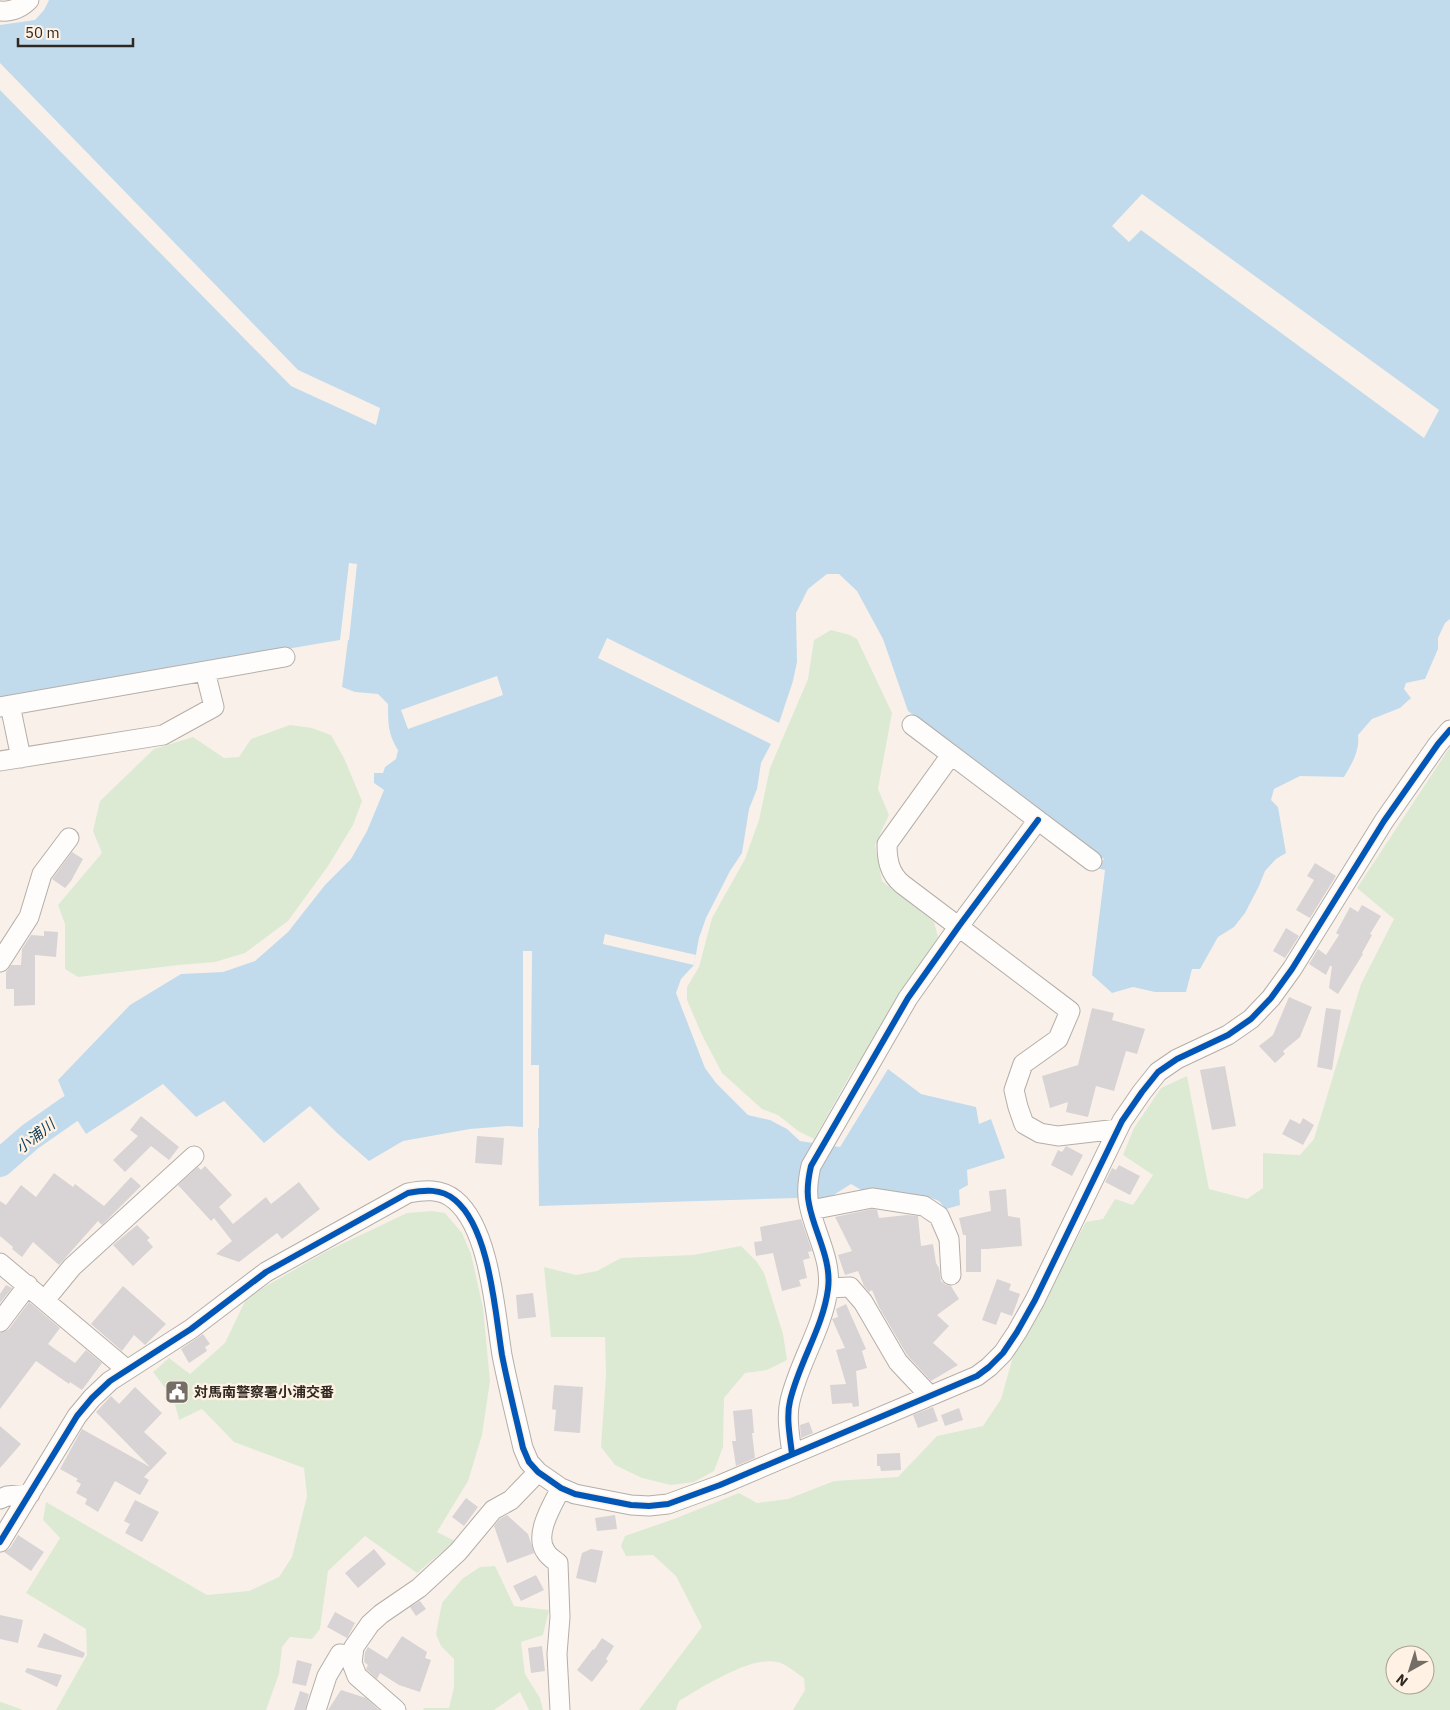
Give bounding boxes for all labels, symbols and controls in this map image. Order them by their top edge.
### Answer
scale bar [18,15,132,47]
text: 50 m [25,23,60,42]
water label: 小浦川 [11,1113,60,1157]
public building icon: 対馬南警察署小浦交番 [164,1379,190,1405]
place label: 対馬南警察署小浦交番 [194,1383,334,1401]
north arrow [1385,1645,1435,1695]
text: N [1392,1670,1411,1690]

